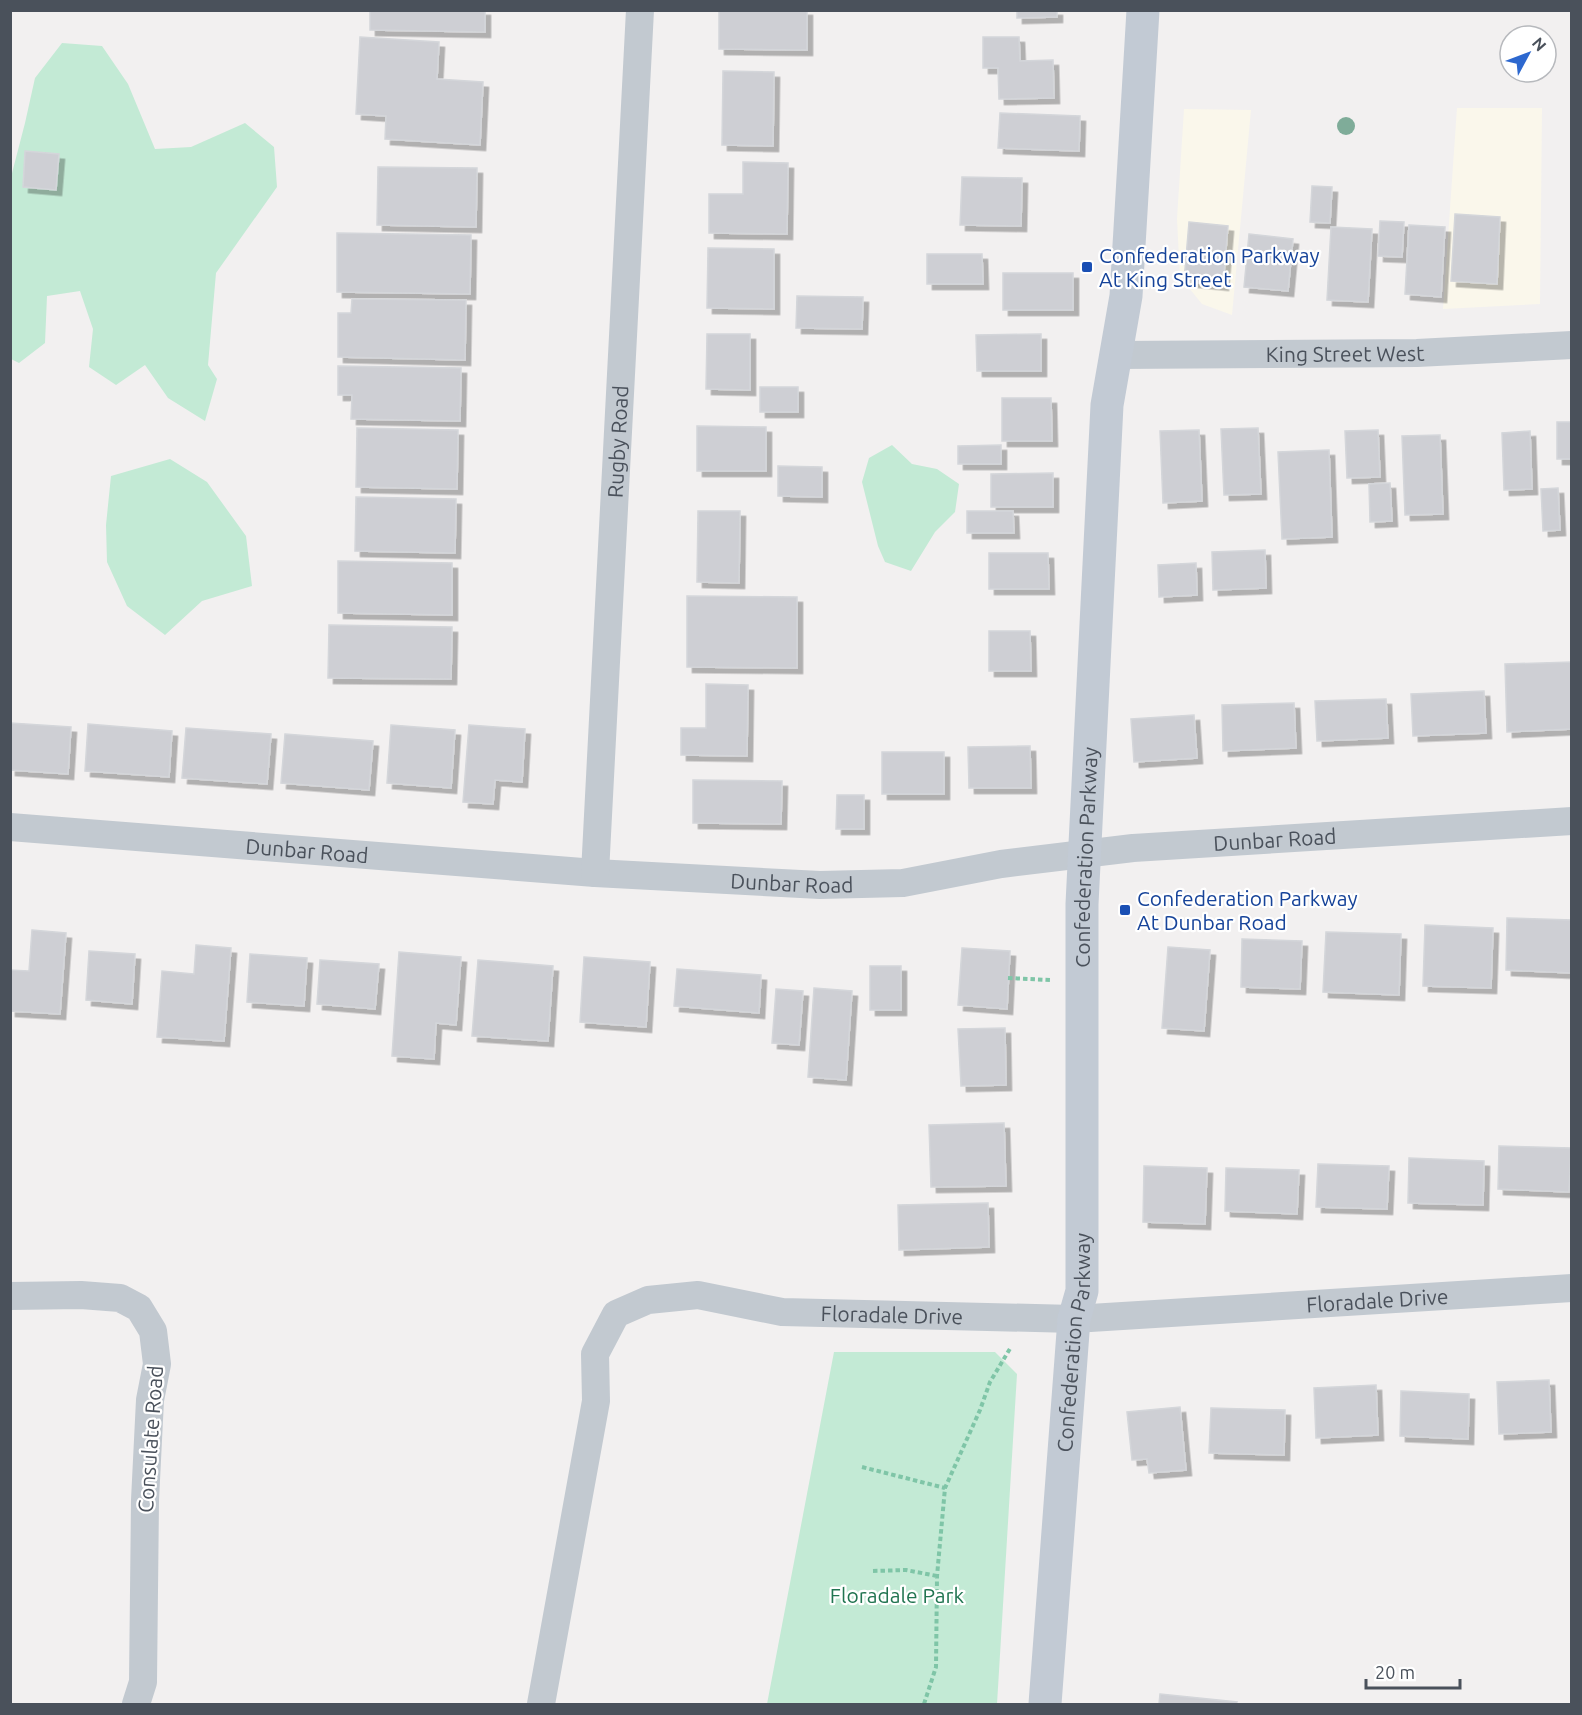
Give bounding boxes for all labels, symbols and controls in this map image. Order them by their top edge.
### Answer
north arrow [1498,24,1558,84]
text: N [1529,34,1550,55]
place label: Confederation Parkway At King Street [1099,243,1320,291]
marker: Confederation Parkway At King Street [1080,260,1094,274]
street label: King Street West [1266,341,1425,366]
street label: Rugby Road [603,385,632,499]
street label: Confederation Parkway [1070,746,1102,968]
street label: Dunbar Road [1213,824,1337,855]
street label: Dunbar Road [245,834,369,867]
street label: Dunbar Road [730,868,854,897]
place label: Confederation Parkway At Dunbar Road [1137,886,1358,934]
marker: Confederation Parkway At Dunbar Road [1118,903,1132,917]
street label: Confederation Parkway [1052,1233,1094,1453]
street label: Floradale Drive [1306,1284,1449,1317]
street label: Floradale Drive [821,1301,963,1328]
street label: Consulate Road [133,1365,167,1513]
park label: Floradale Park [830,1583,965,1607]
scale bar [1366,1652,1460,1690]
text: 20 m [1375,1662,1415,1682]

